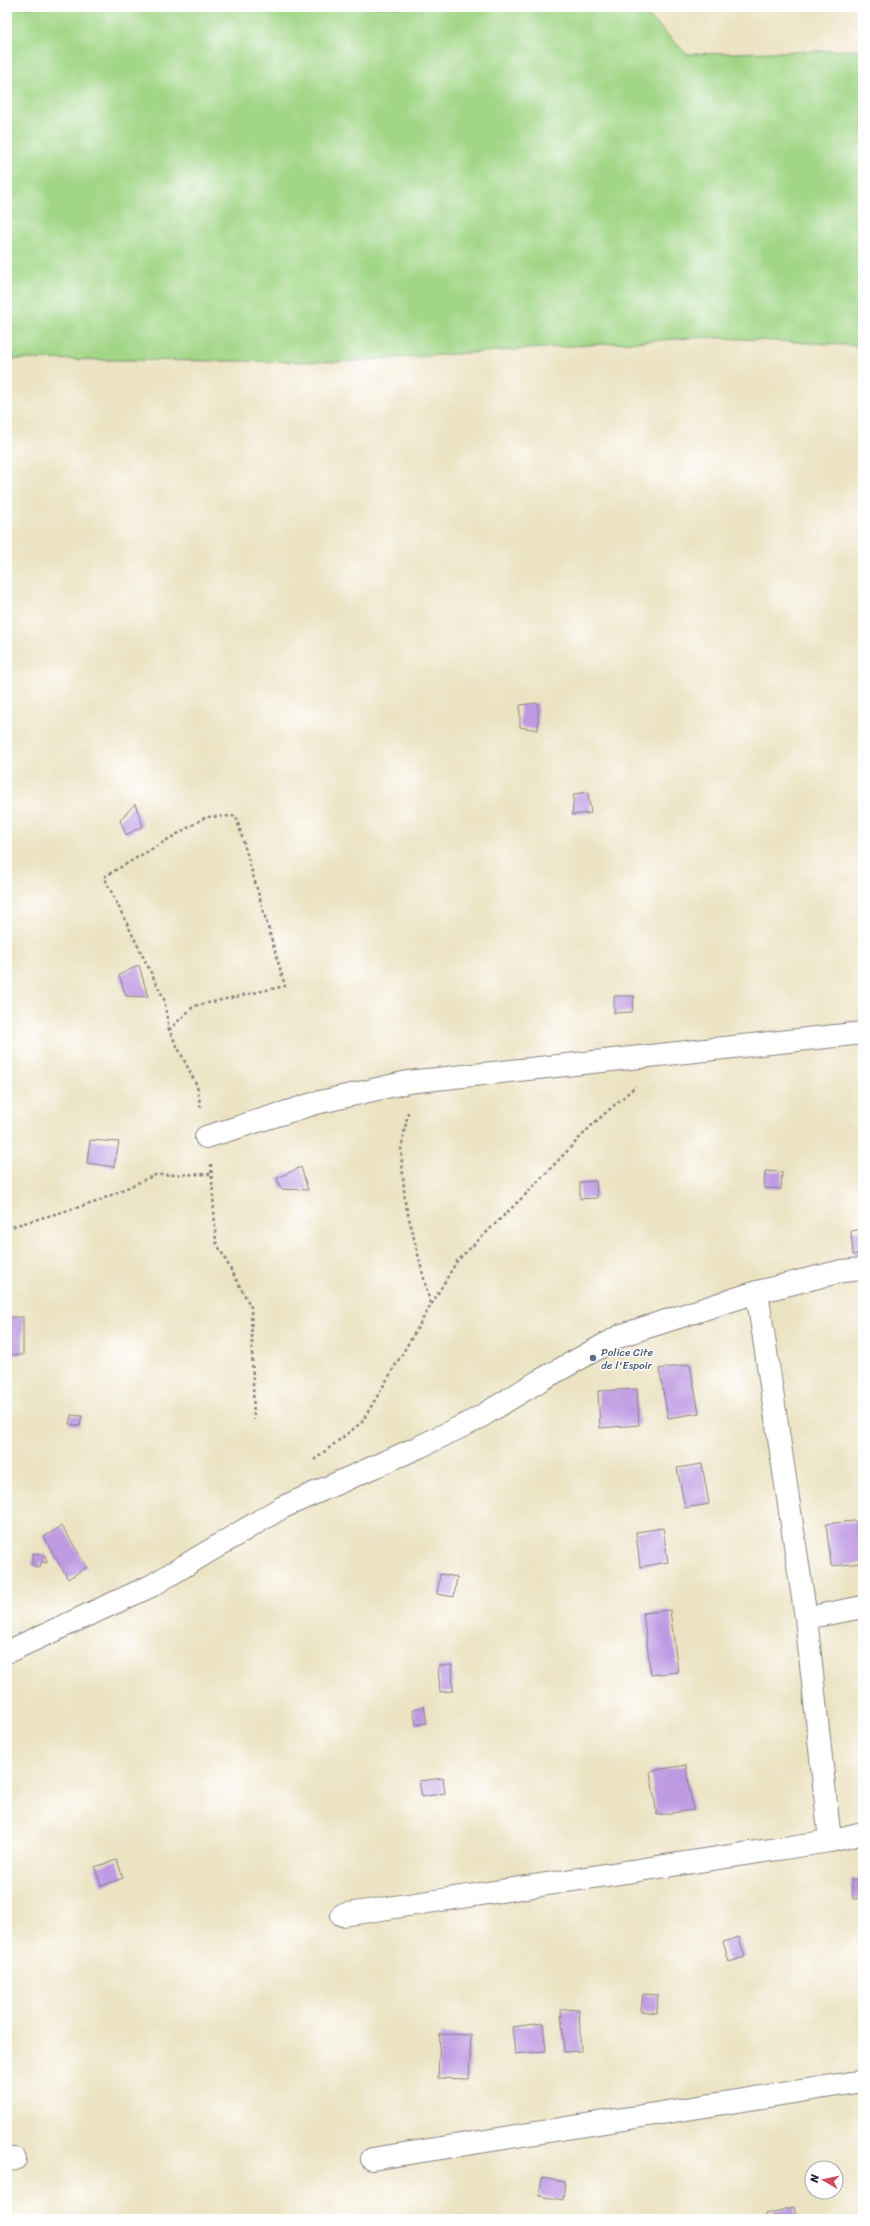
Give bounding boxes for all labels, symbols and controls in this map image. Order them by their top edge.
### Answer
place label: Police Cite de l'Espoir [601,1343,654,1375]
marker: Police Cite de l'Espoir [588,1353,598,1363]
north arrow [804,2160,844,2200]
text: N [804,2173,825,2185]

